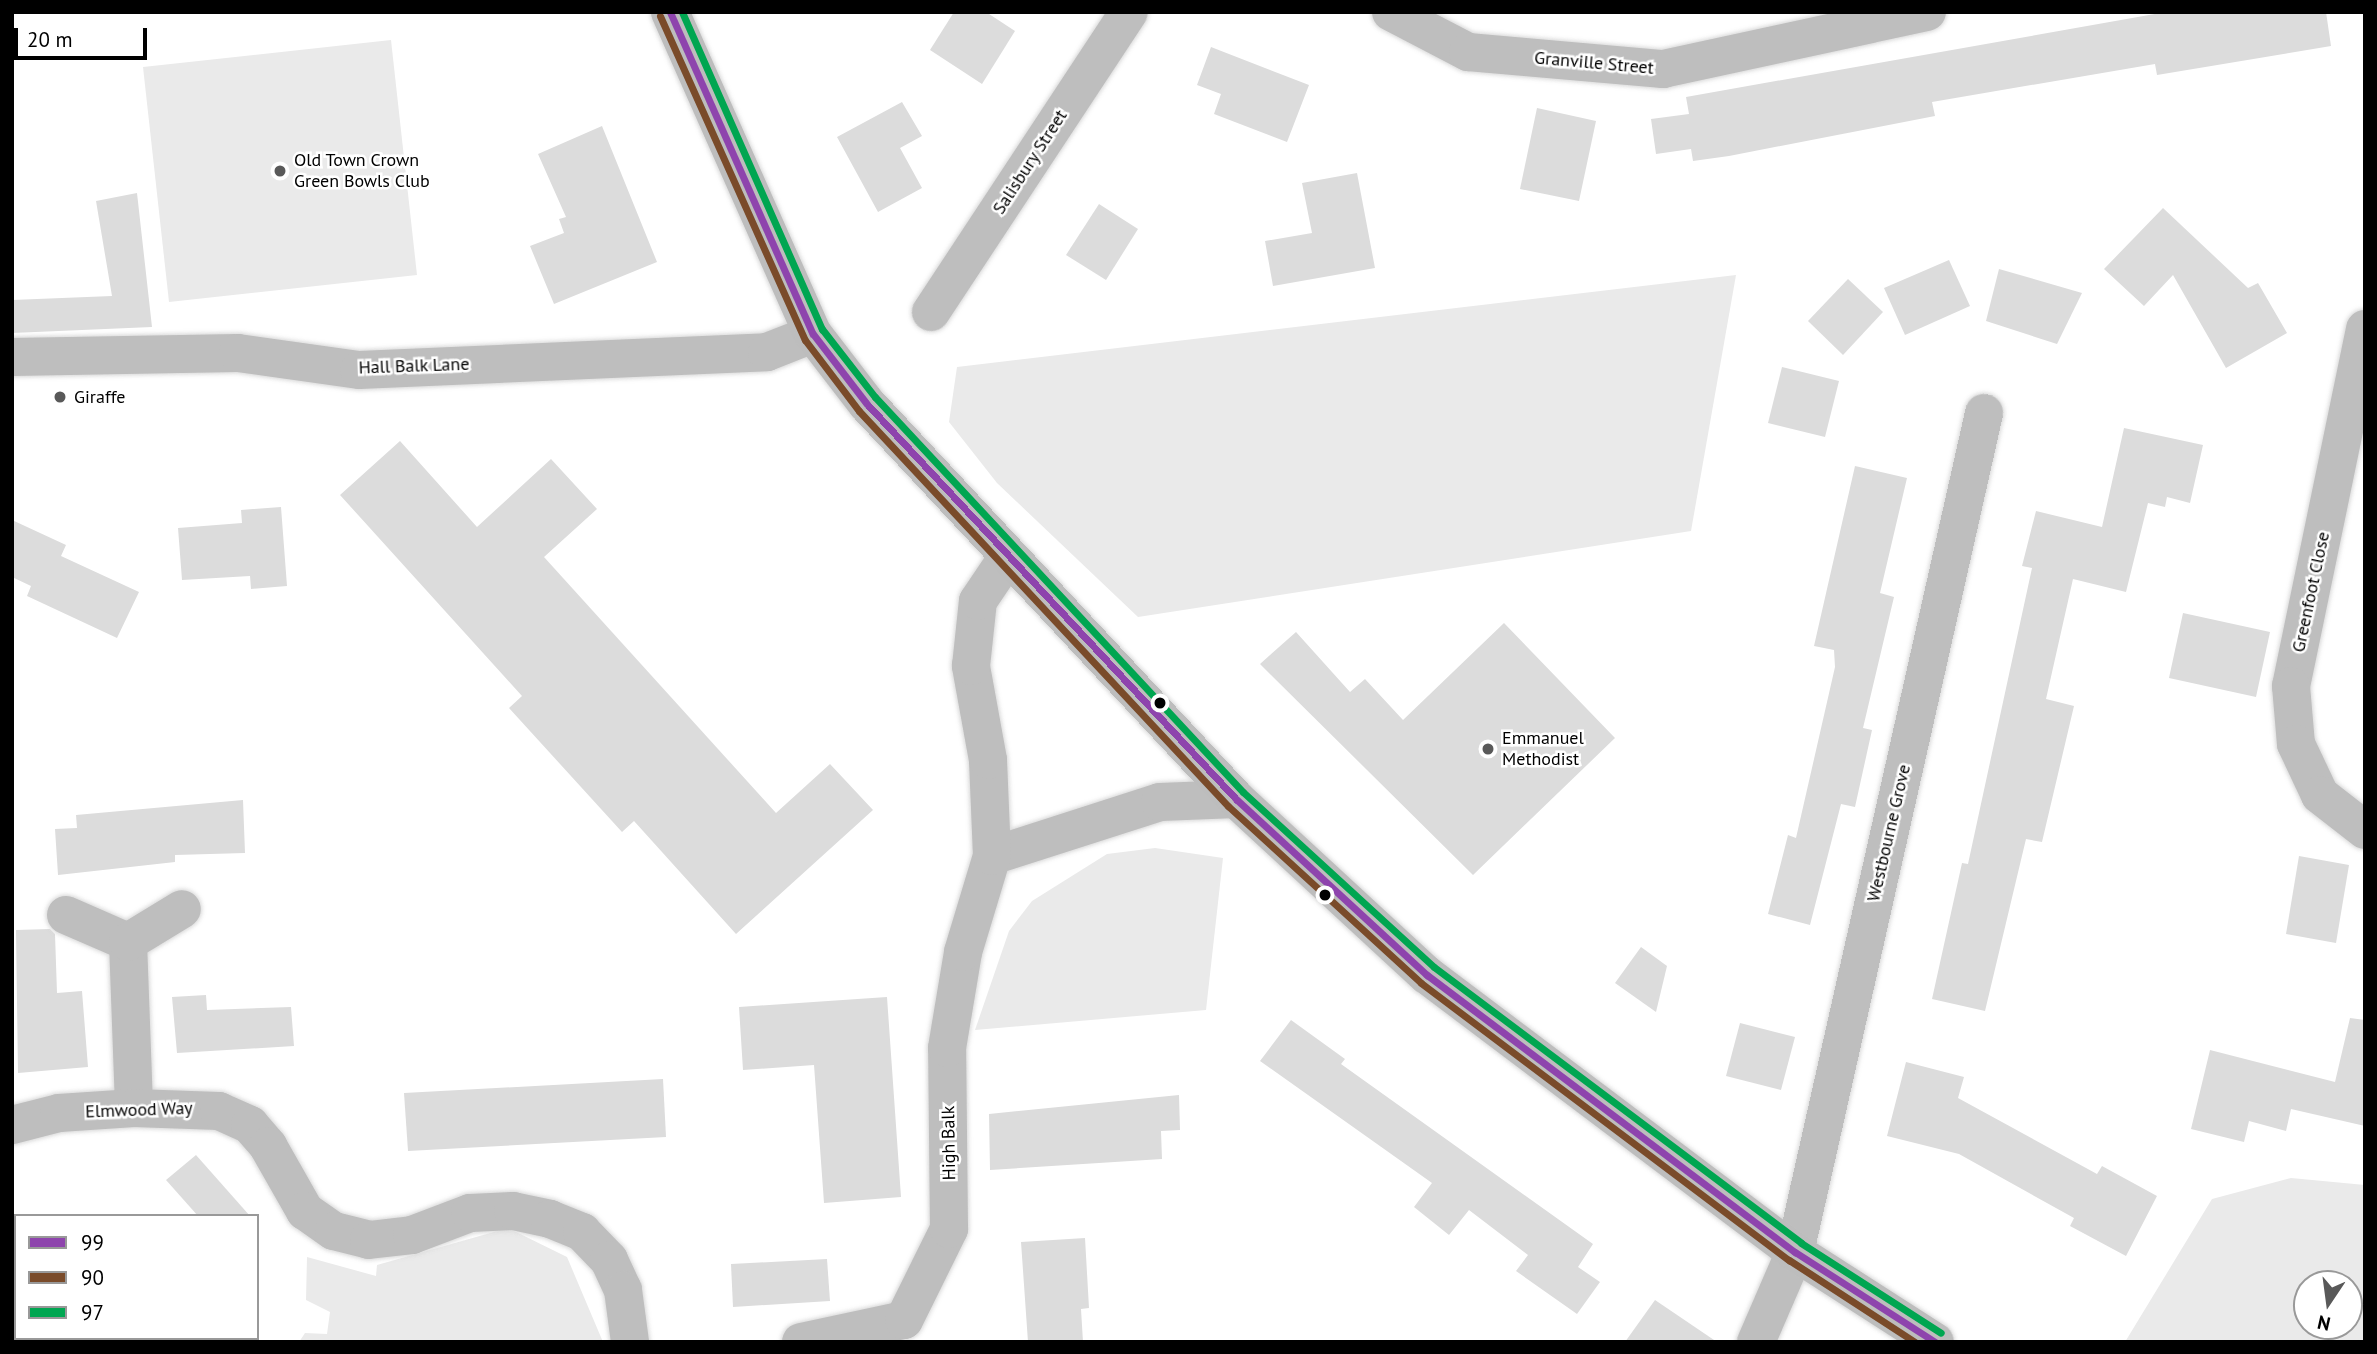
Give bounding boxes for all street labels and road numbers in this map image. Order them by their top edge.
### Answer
street label: Granville Street [1533,47,1655,79]
street label: Salisbury Street [988,105,1072,219]
street label: Hall Balk Lane [358,353,470,379]
street label: Greenfoot Close [2288,530,2334,654]
street label: Westbourne Grove [1863,762,1915,904]
street label: Elmwood Way [85,1097,193,1123]
street label: High Balk [938,1106,960,1180]

